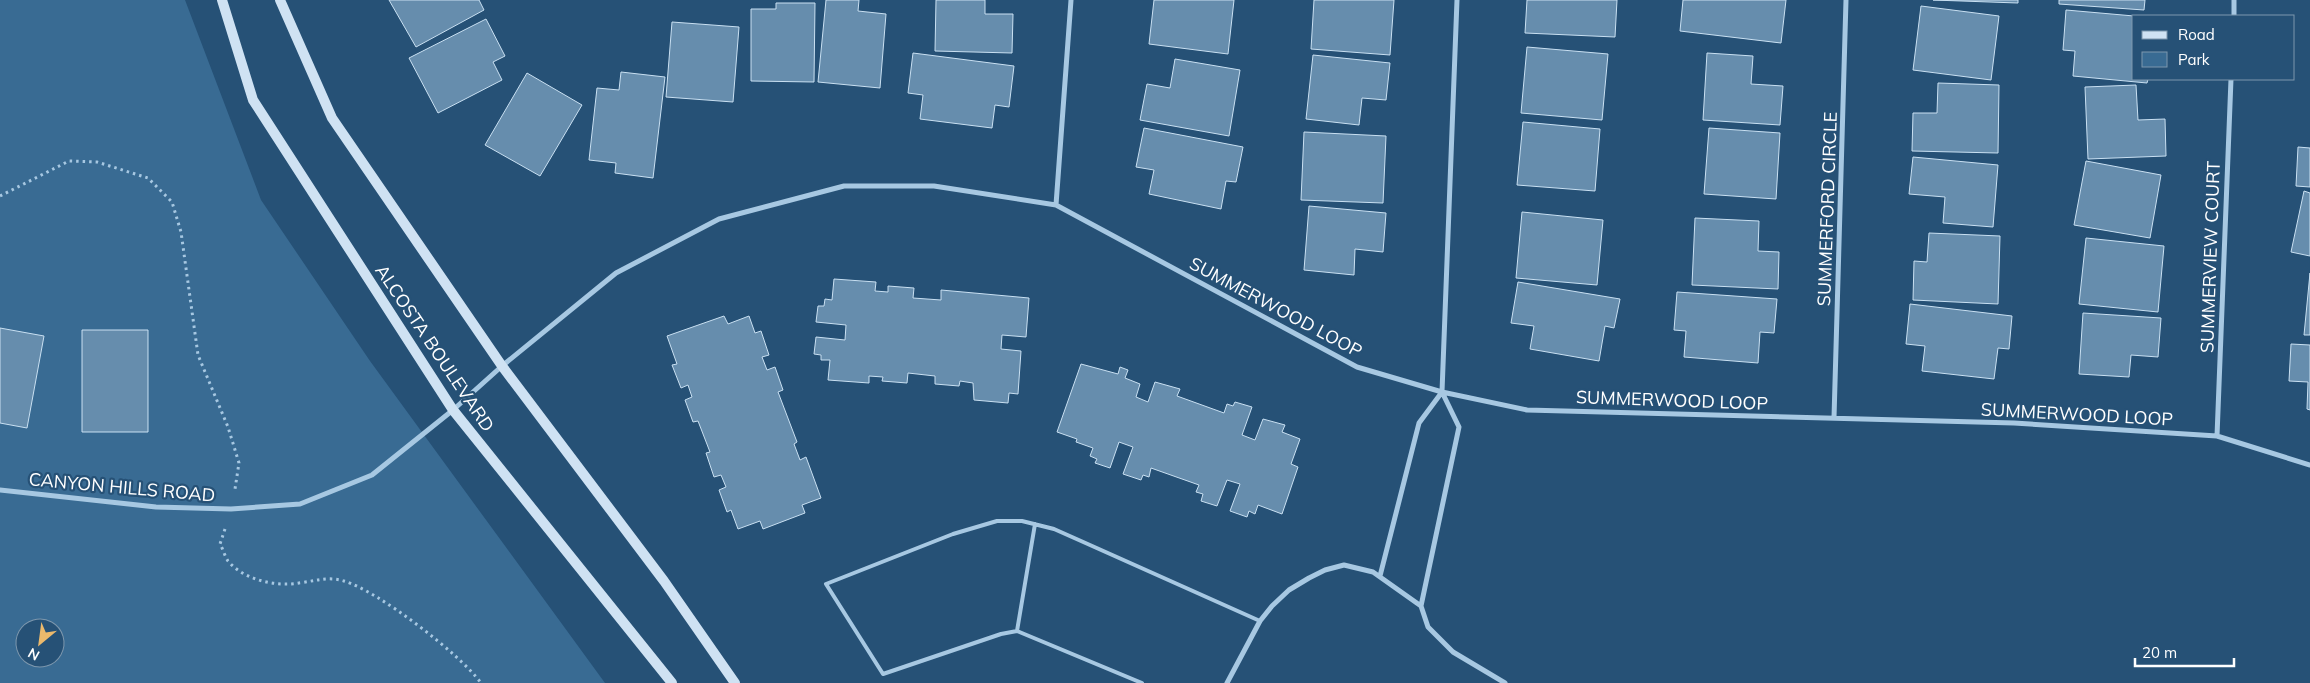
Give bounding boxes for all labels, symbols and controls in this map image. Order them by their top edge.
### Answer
legend [2132,15,2295,80]
text: Road [2178,25,2215,44]
text: Park [2178,50,2210,69]
street label: SUMMERFORD CIRCLE [1812,111,1842,307]
street label: SUMMERVIEW COURT [2195,160,2225,354]
street label: SUMMERWOOD LOOP [1186,252,1366,362]
street label: ALCOSTA BOULEVARD [370,260,500,436]
street label: SUMMERWOOD LOOP [1575,385,1769,415]
street label: SUMMERWOOD LOOP [1980,397,2174,431]
street label: CANYON HILLS ROAD [28,467,216,507]
north arrow [15,618,65,668]
scale bar [2135,636,2234,668]
text: 20 m [2142,643,2177,662]
text: N [25,644,43,665]

